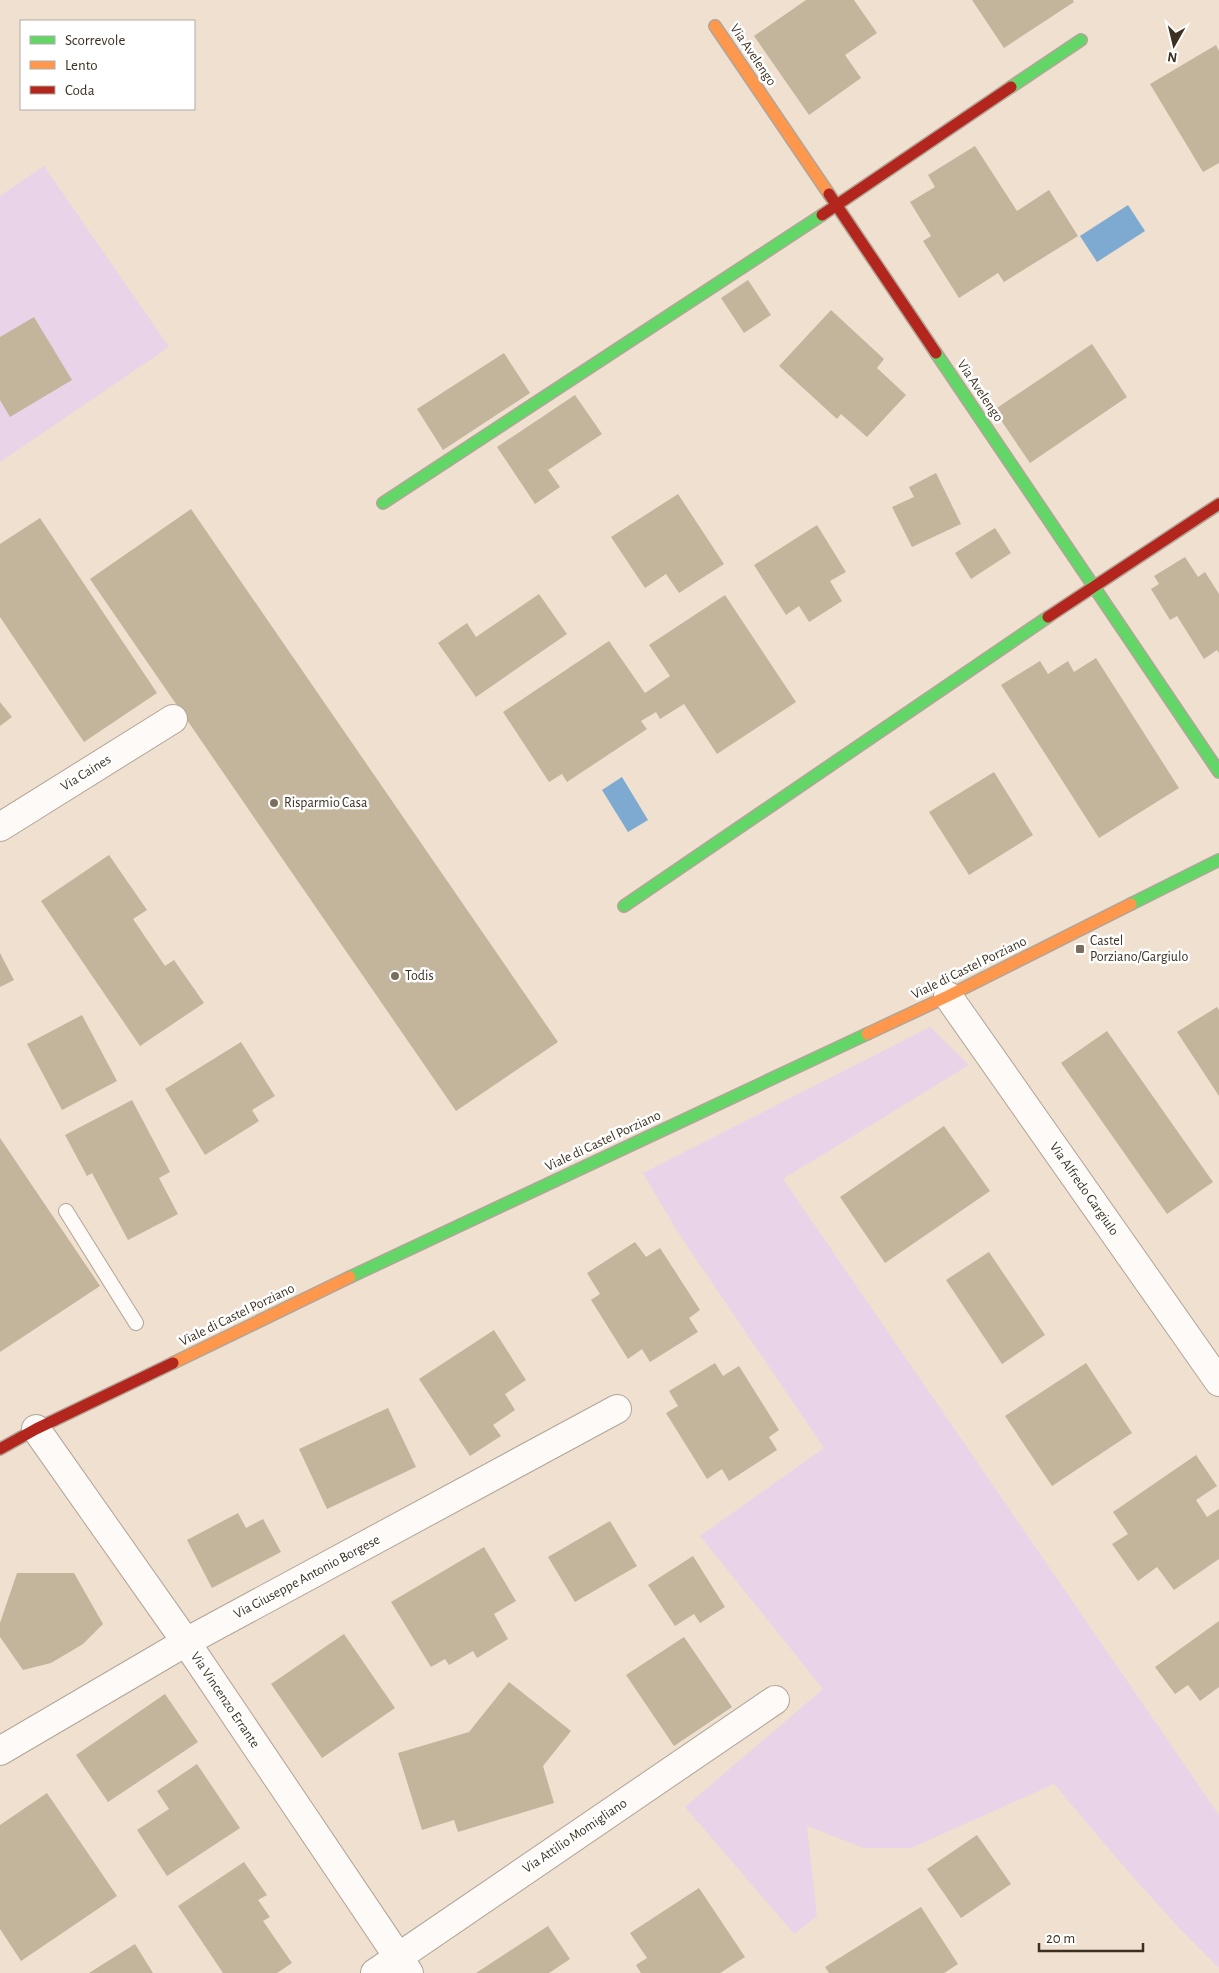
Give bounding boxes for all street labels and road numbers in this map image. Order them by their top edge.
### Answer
street label: Via Avelengo [727,22,779,88]
street label: Via Avelengo [954,358,1006,424]
street label: Via Caines [59,752,113,794]
street label: Viale di Castel Porziano [909,934,1029,1002]
street label: Viale di Castel Porziano [543,1108,663,1174]
street label: Via Alfredo Gargiulo [1047,1140,1121,1238]
street label: Viale di Castel Porziano [177,1281,297,1349]
street label: Via Giuseppe Antonio Borgese [232,1533,382,1621]
street label: Via Vincenzo Errante [188,1650,262,1750]
street label: Via Attilio Momigliano [520,1796,630,1876]

